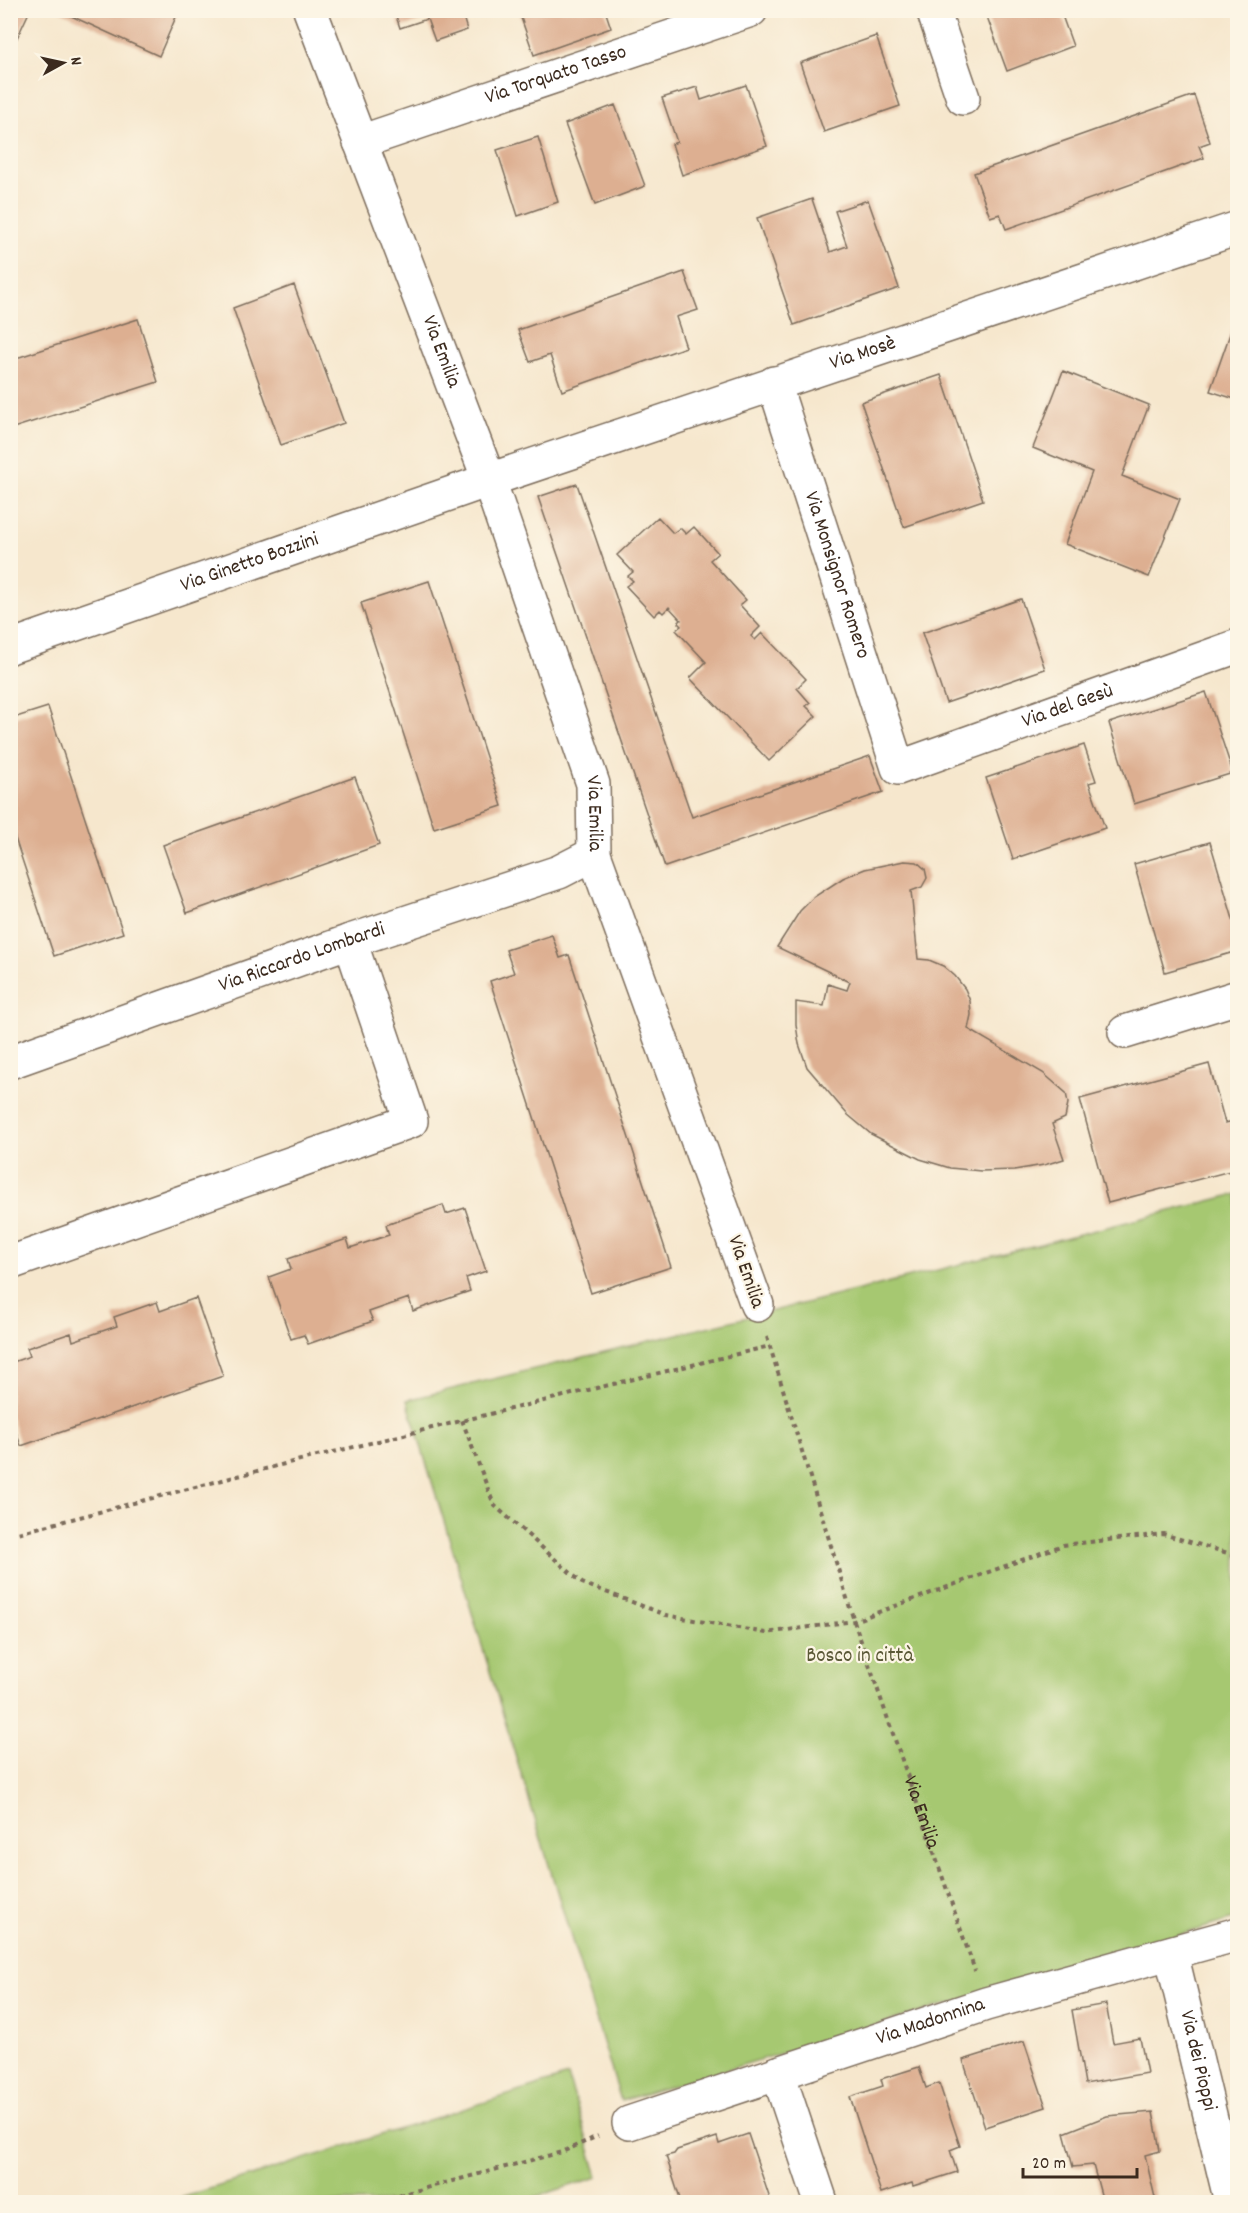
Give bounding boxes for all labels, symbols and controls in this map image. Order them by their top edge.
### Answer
north arrow [33,33,93,93]
street label: Via Torquato Tasso [481,38,631,114]
text: N [63,56,87,67]
street label: Via Emilia [413,312,468,394]
street label: Via Mosè [826,329,900,379]
street label: Via Monsignor Romero [795,488,877,663]
street label: Via Ginetto Bozzini [177,525,323,601]
street label: Via del Gesù [1018,677,1118,737]
street label: Via Emilia [576,772,609,853]
street label: Via Riccardo Lombardi [215,915,389,1001]
street label: Via Emilia [719,1232,772,1313]
park label: Bosco in città [806,1642,914,1672]
street label: Via Emilia [894,1772,947,1854]
street label: Via Madonnina [872,1990,990,2055]
street label: Via dei Pioppi [1170,2008,1224,2114]
scale bar [1023,2141,1137,2179]
text: 20 m [1032,2152,1066,2177]

